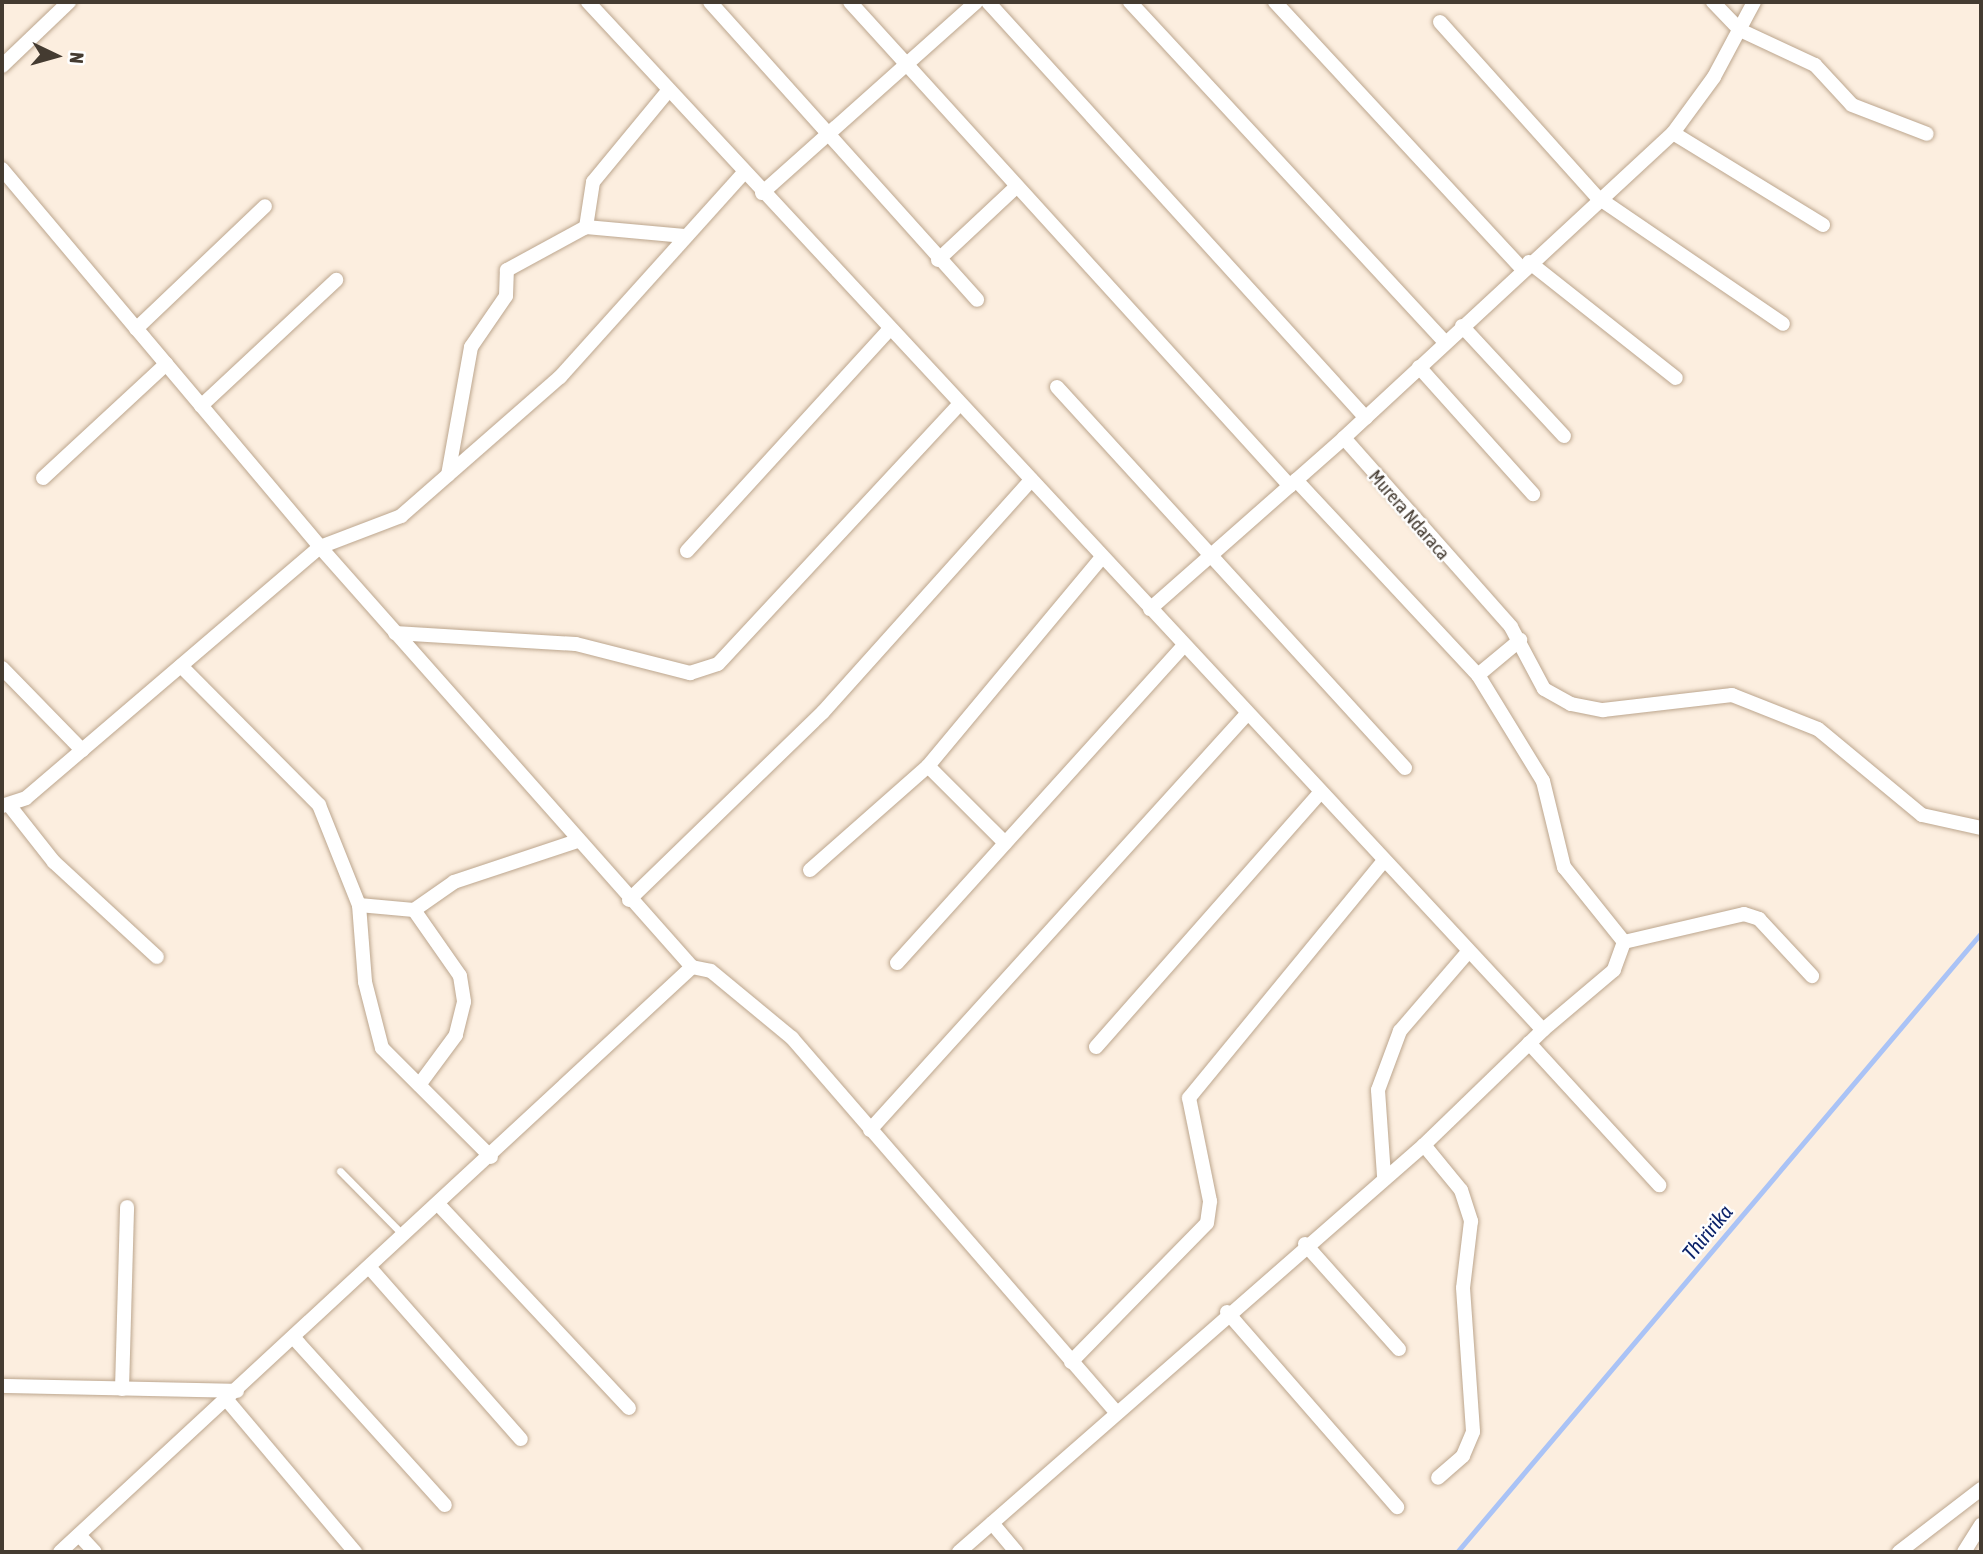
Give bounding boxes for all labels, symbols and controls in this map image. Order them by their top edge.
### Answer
north arrow [21,21,91,91]
text: N [65,51,88,64]
street label: Murera Ndaraca [1364,465,1454,565]
water label: Thiririka [1677,1199,1737,1265]

